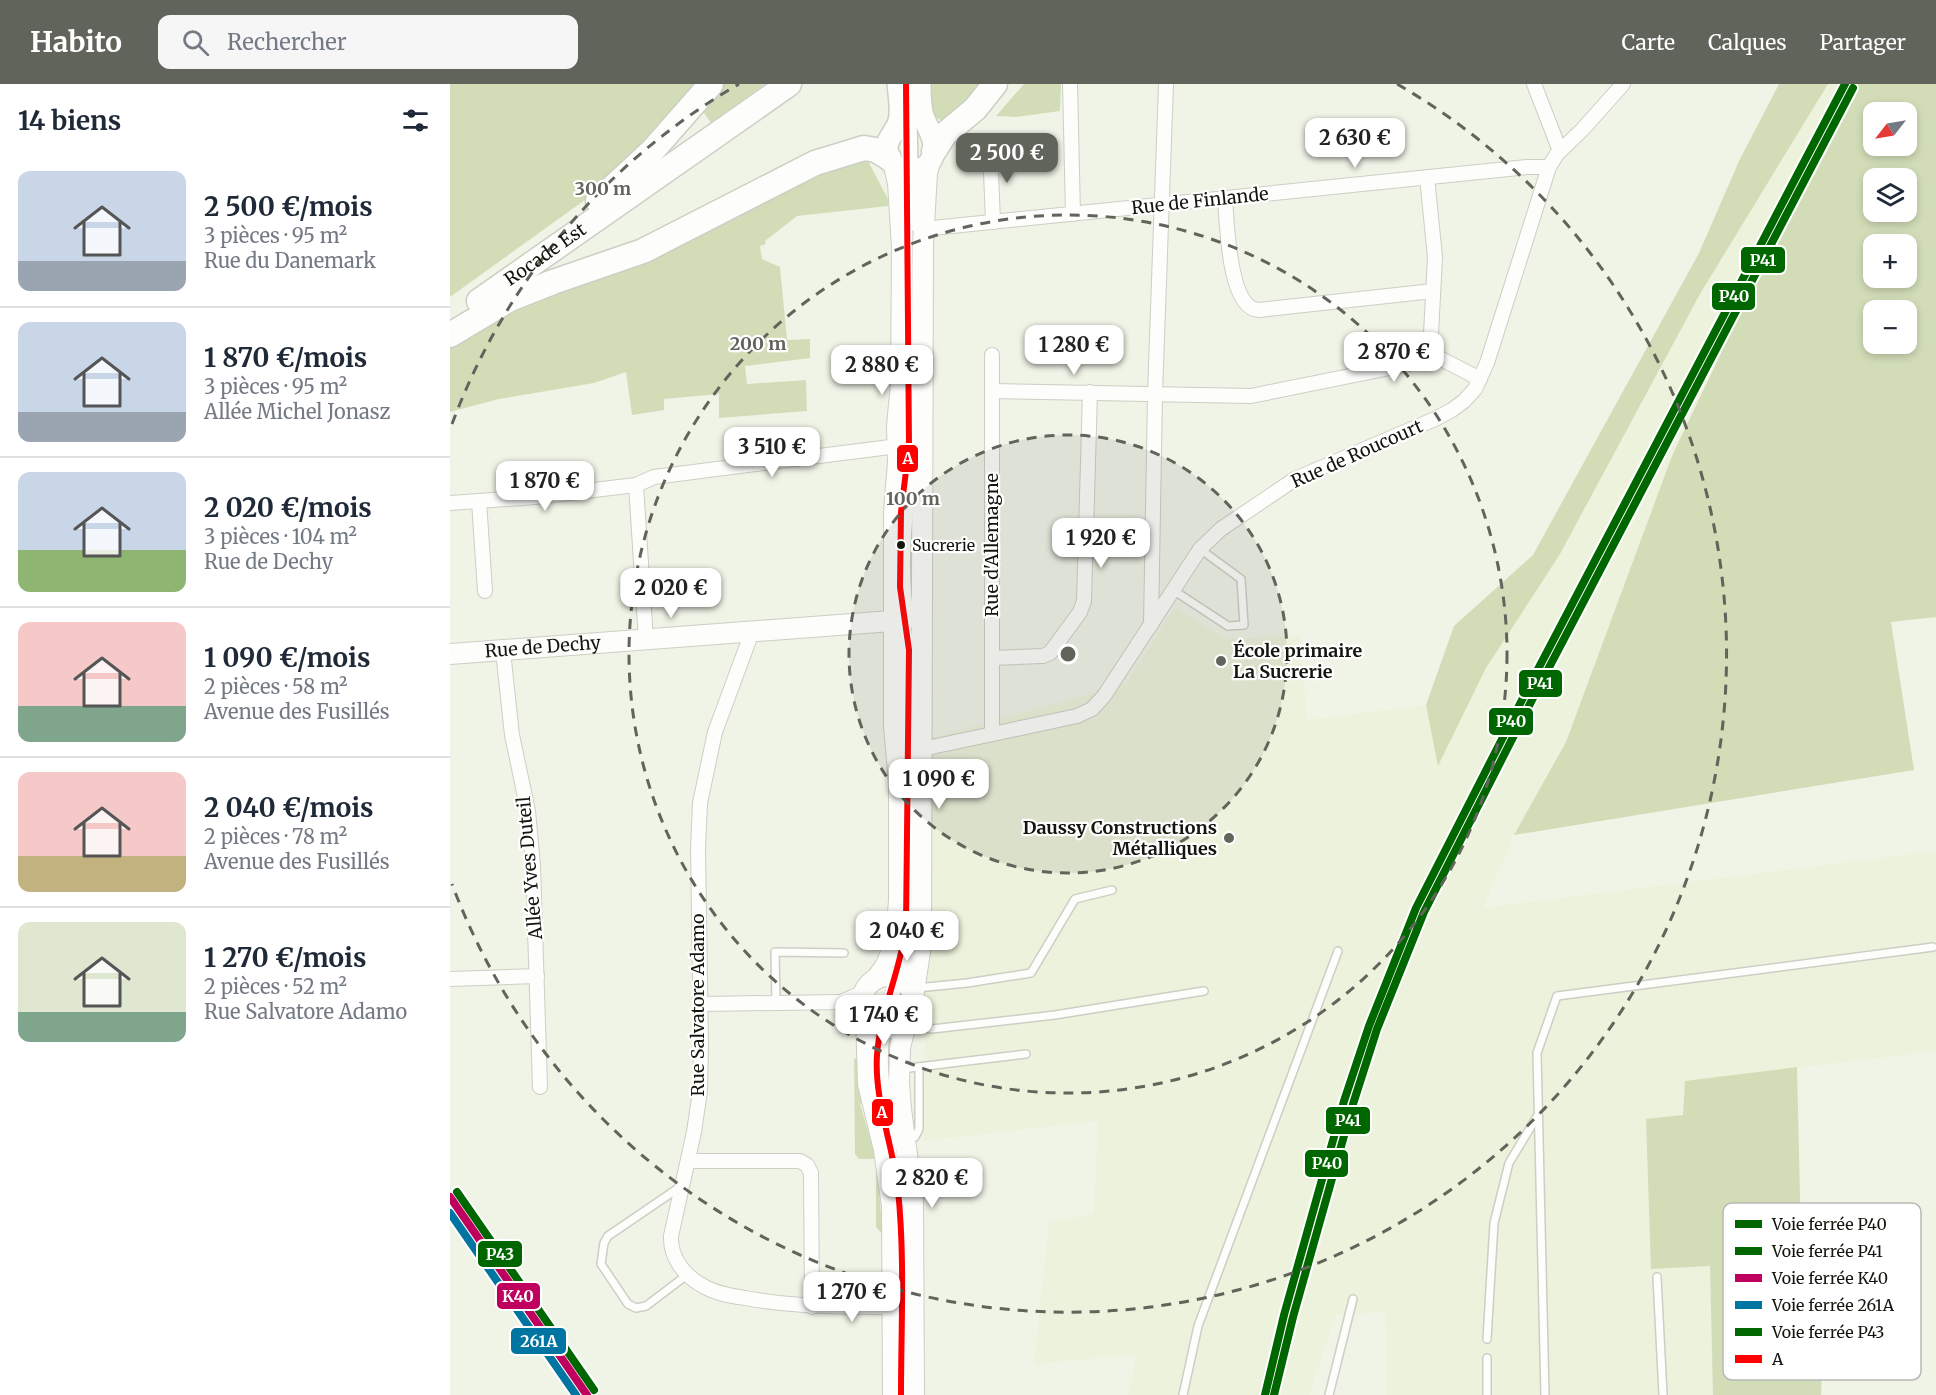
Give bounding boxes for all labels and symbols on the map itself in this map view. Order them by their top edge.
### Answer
north arrow [1863,102,1917,156]
pin: 2 630 € [1300,118,1410,169]
pin: 2 500 € [952,133,1062,184]
text: 300 m [575,177,631,200]
street label: Rue de Finlande [1130,182,1270,219]
street label: Rocade Est [500,218,590,291]
line badge: P41 [1740,246,1786,274]
text: P41 [1750,250,1777,270]
line badge: P40 [1711,282,1756,311]
text: P40 [1719,286,1749,306]
pin: 1 280 € [1019,325,1129,376]
text: 200 m [730,332,786,355]
pin: 2 870 € [1339,332,1449,383]
pin: 2 880 € [827,345,937,396]
street label: Rue de Roucourt [1287,414,1426,493]
pin: 3 510 € [717,427,827,478]
line badge: A [896,444,919,473]
text: A [901,448,914,468]
pin: 1 870 € [490,461,600,512]
street label: Rue d'Allemagne [980,473,1003,617]
text: 100 m [886,487,940,510]
pin: 1 920 € [1046,518,1156,569]
place label: Sucrerie [912,535,975,555]
marker: Sucrerie [895,539,907,551]
pin: 2 020 € [616,568,726,619]
street label: Rue de Dechy [484,631,602,662]
place label: École primaire La Sucrerie [1233,639,1363,683]
centre of rings [1058,644,1078,664]
marker: École primaire La Sucrerie [1214,654,1228,668]
line badge: P41 [1518,669,1563,698]
text: P41 [1527,673,1554,693]
line badge: P40 [1488,707,1534,736]
text: P40 [1496,711,1526,731]
pin: 1 090 € [884,759,994,810]
street label: Allée Yves Duteil [512,795,547,942]
place label: Daussy Constructions Métalliques [1023,816,1217,860]
marker: Daussy Constructions Métalliques [1222,831,1236,845]
pin: 2 040 € [852,911,962,962]
street label: Rue Salvatore Adamo [686,914,709,1096]
pin: 1 740 € [829,995,939,1046]
line badge: A [871,1098,894,1127]
text: A [875,1102,888,1122]
line badge: P41 [1325,1106,1371,1135]
text: P41 [1335,1110,1362,1130]
line badge: P40 [1304,1149,1349,1178]
text: P40 [1312,1153,1342,1173]
pin: 2 820 € [877,1158,987,1209]
legend [1723,1203,1921,1380]
text: Voie ferrée P40 [1771,1214,1887,1234]
line badge: P43 [477,1240,523,1268]
text: Voie ferrée P41 [1771,1241,1883,1261]
text: P43 [486,1244,514,1264]
text: Voie ferrée K40 [1771,1268,1888,1288]
pin: 1 270 € [797,1272,907,1323]
line badge: K40 [496,1282,541,1310]
text: K40 [502,1286,534,1306]
text: Voie ferrée 261A [1771,1295,1895,1315]
text: Voie ferrée P43 [1771,1322,1885,1342]
line badge: 261A [510,1327,567,1355]
text: 261A [520,1331,558,1351]
text: A [1771,1349,1784,1369]

